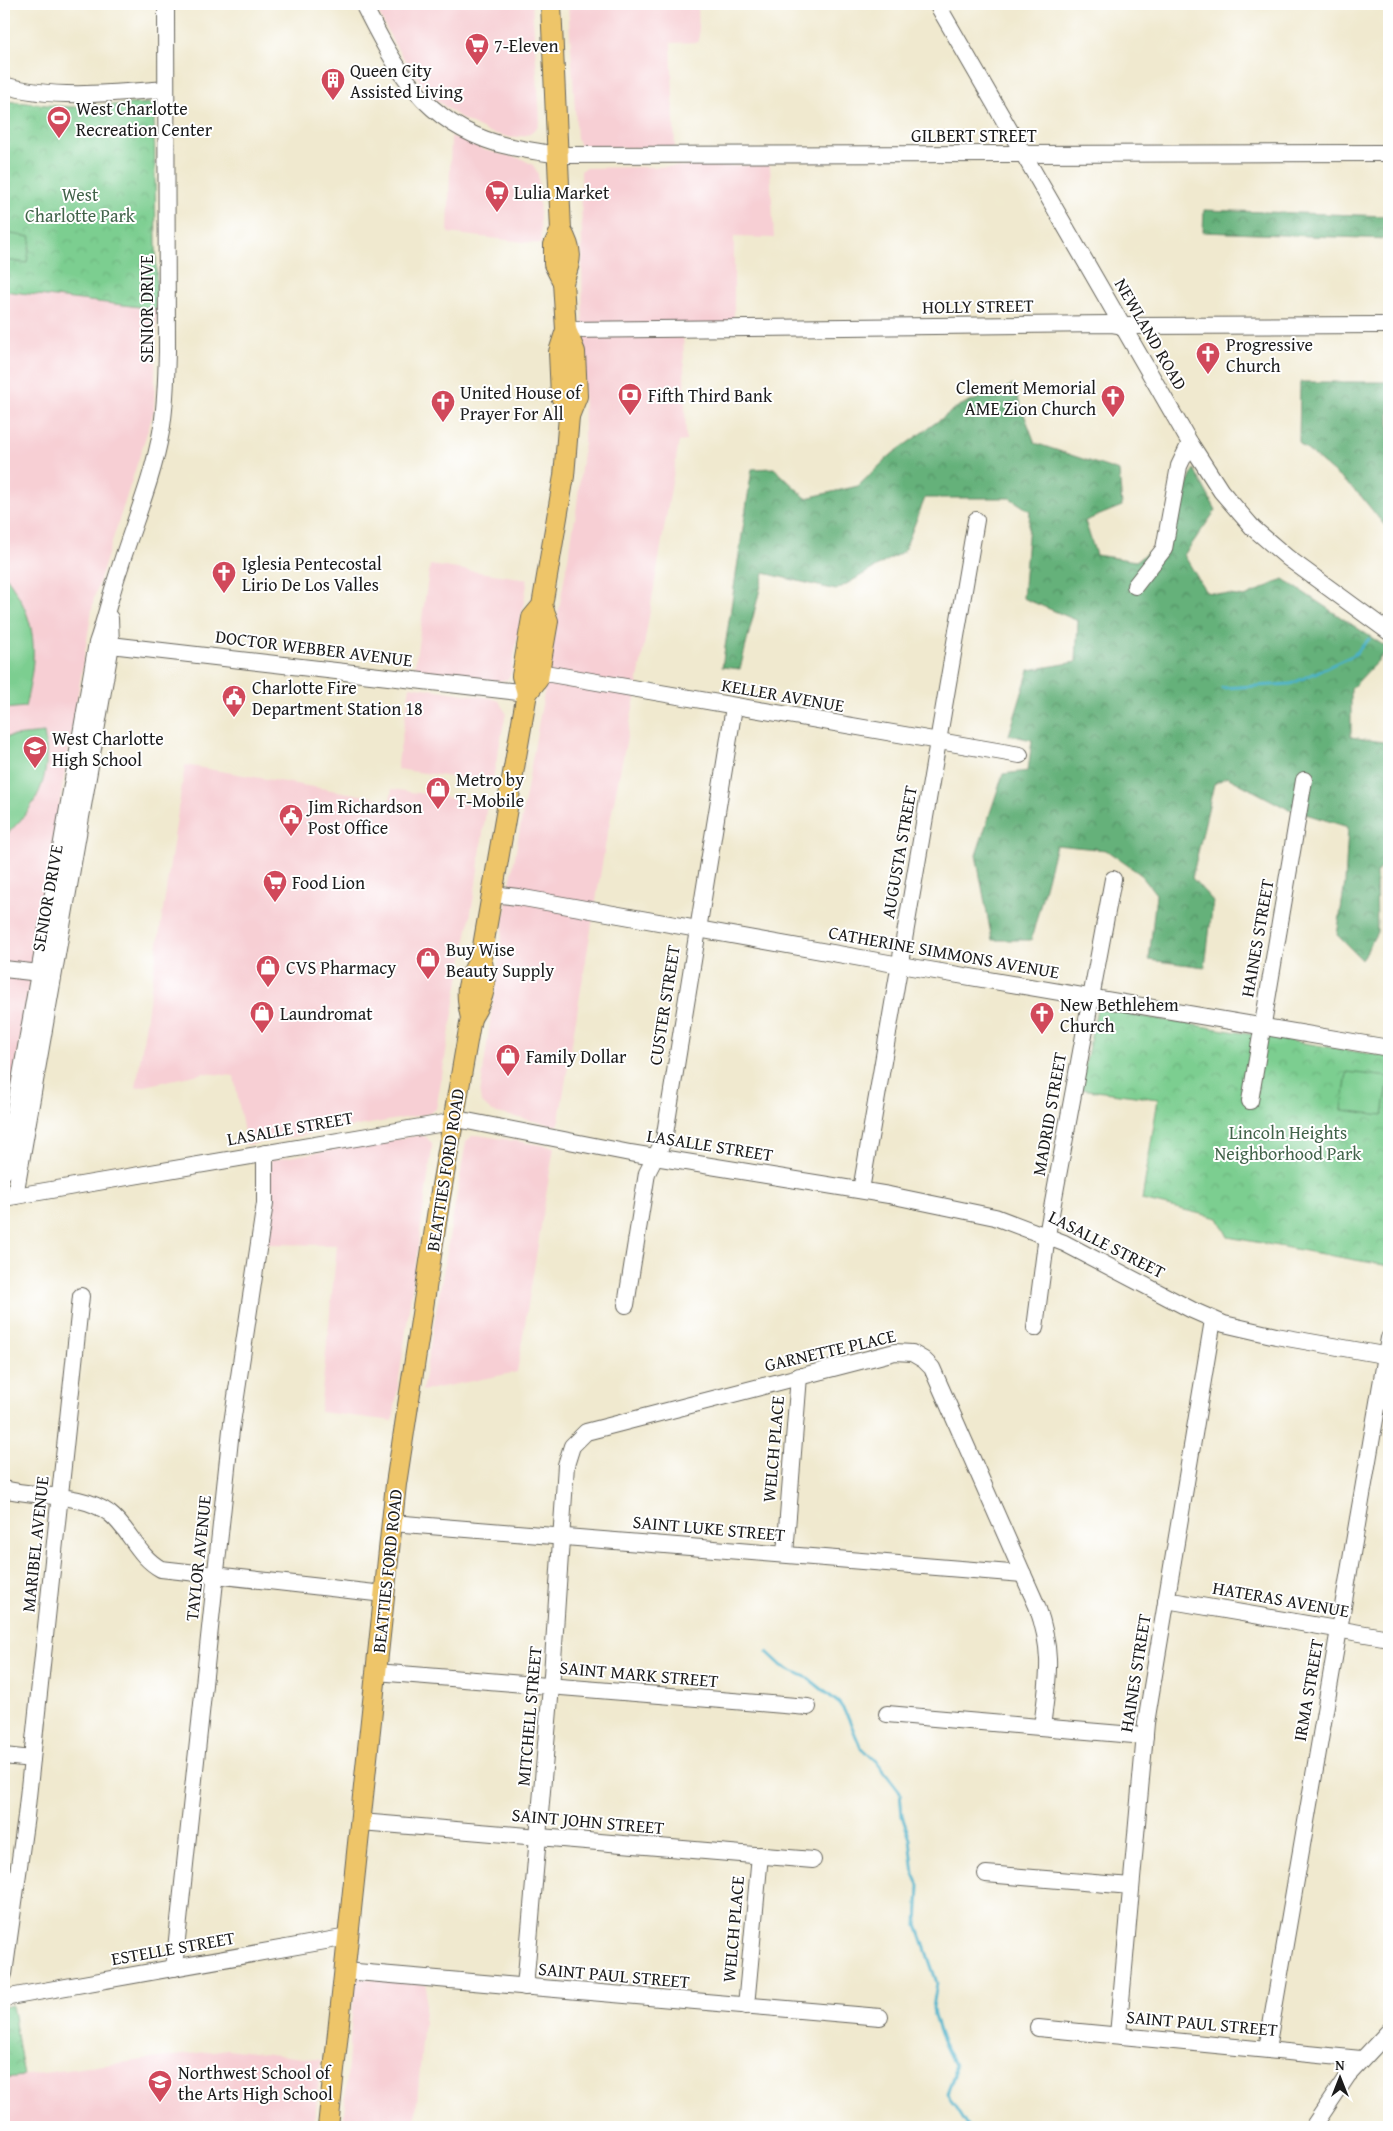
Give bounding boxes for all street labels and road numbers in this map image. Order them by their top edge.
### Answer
street label: GILBERT STREET [911,122,1037,149]
street label: SENIOR DRIVE [133,255,160,363]
street label: NEWLAND ROAD [1108,273,1194,395]
street label: HOLLY STREET [922,292,1034,320]
street label: DOCTOR WEBBER AVENUE [214,623,414,673]
street label: KELLER AVENUE [720,671,846,719]
street label: AUGUSTA STREET [874,783,924,921]
street label: SENIOR DRIVE [24,842,70,954]
street label: HAINES STREET [1233,877,1281,999]
street label: CATHERINE SIMMONS AVENUE [827,918,1061,986]
street label: CUSTER STREET [641,943,687,1067]
street label: MADRID STREET [1025,1050,1073,1178]
street label: BEATTIES FORD ROAD [419,1087,471,1253]
street label: LASALLE STREET [225,1104,355,1152]
street label: LASALLE STREET [645,1122,775,1168]
street label: LASALLE STREET [1044,1203,1170,1285]
street label: GARNETTE PLACE [762,1322,898,1378]
street label: WELCH PLACE [755,1395,791,1503]
street label: MARIBEL AVENUE [14,1475,56,1613]
street label: BEATTIES FORD ROAD [365,1488,409,1654]
street label: TAYLOR AVENUE [178,1494,218,1622]
street label: SAINT LUKE STREET [632,1508,786,1548]
street label: HATERAS AVENUE [1211,1574,1351,1624]
street label: HAINES STREET [1112,1612,1158,1734]
street label: IRMA STREET [1286,1637,1330,1743]
street label: MITCHELL STREET [509,1645,549,1787]
street label: SAINT MARK STREET [558,1654,720,1694]
street label: SAINT JOHN STREET [511,1801,665,1841]
street label: WELCH PLACE [715,1875,751,1983]
street label: ESTELLE STREET [109,1924,237,1972]
street label: SAINT PAUL STREET [537,1955,691,1995]
street label: SAINT PAUL STREET [1125,2003,1279,2043]

